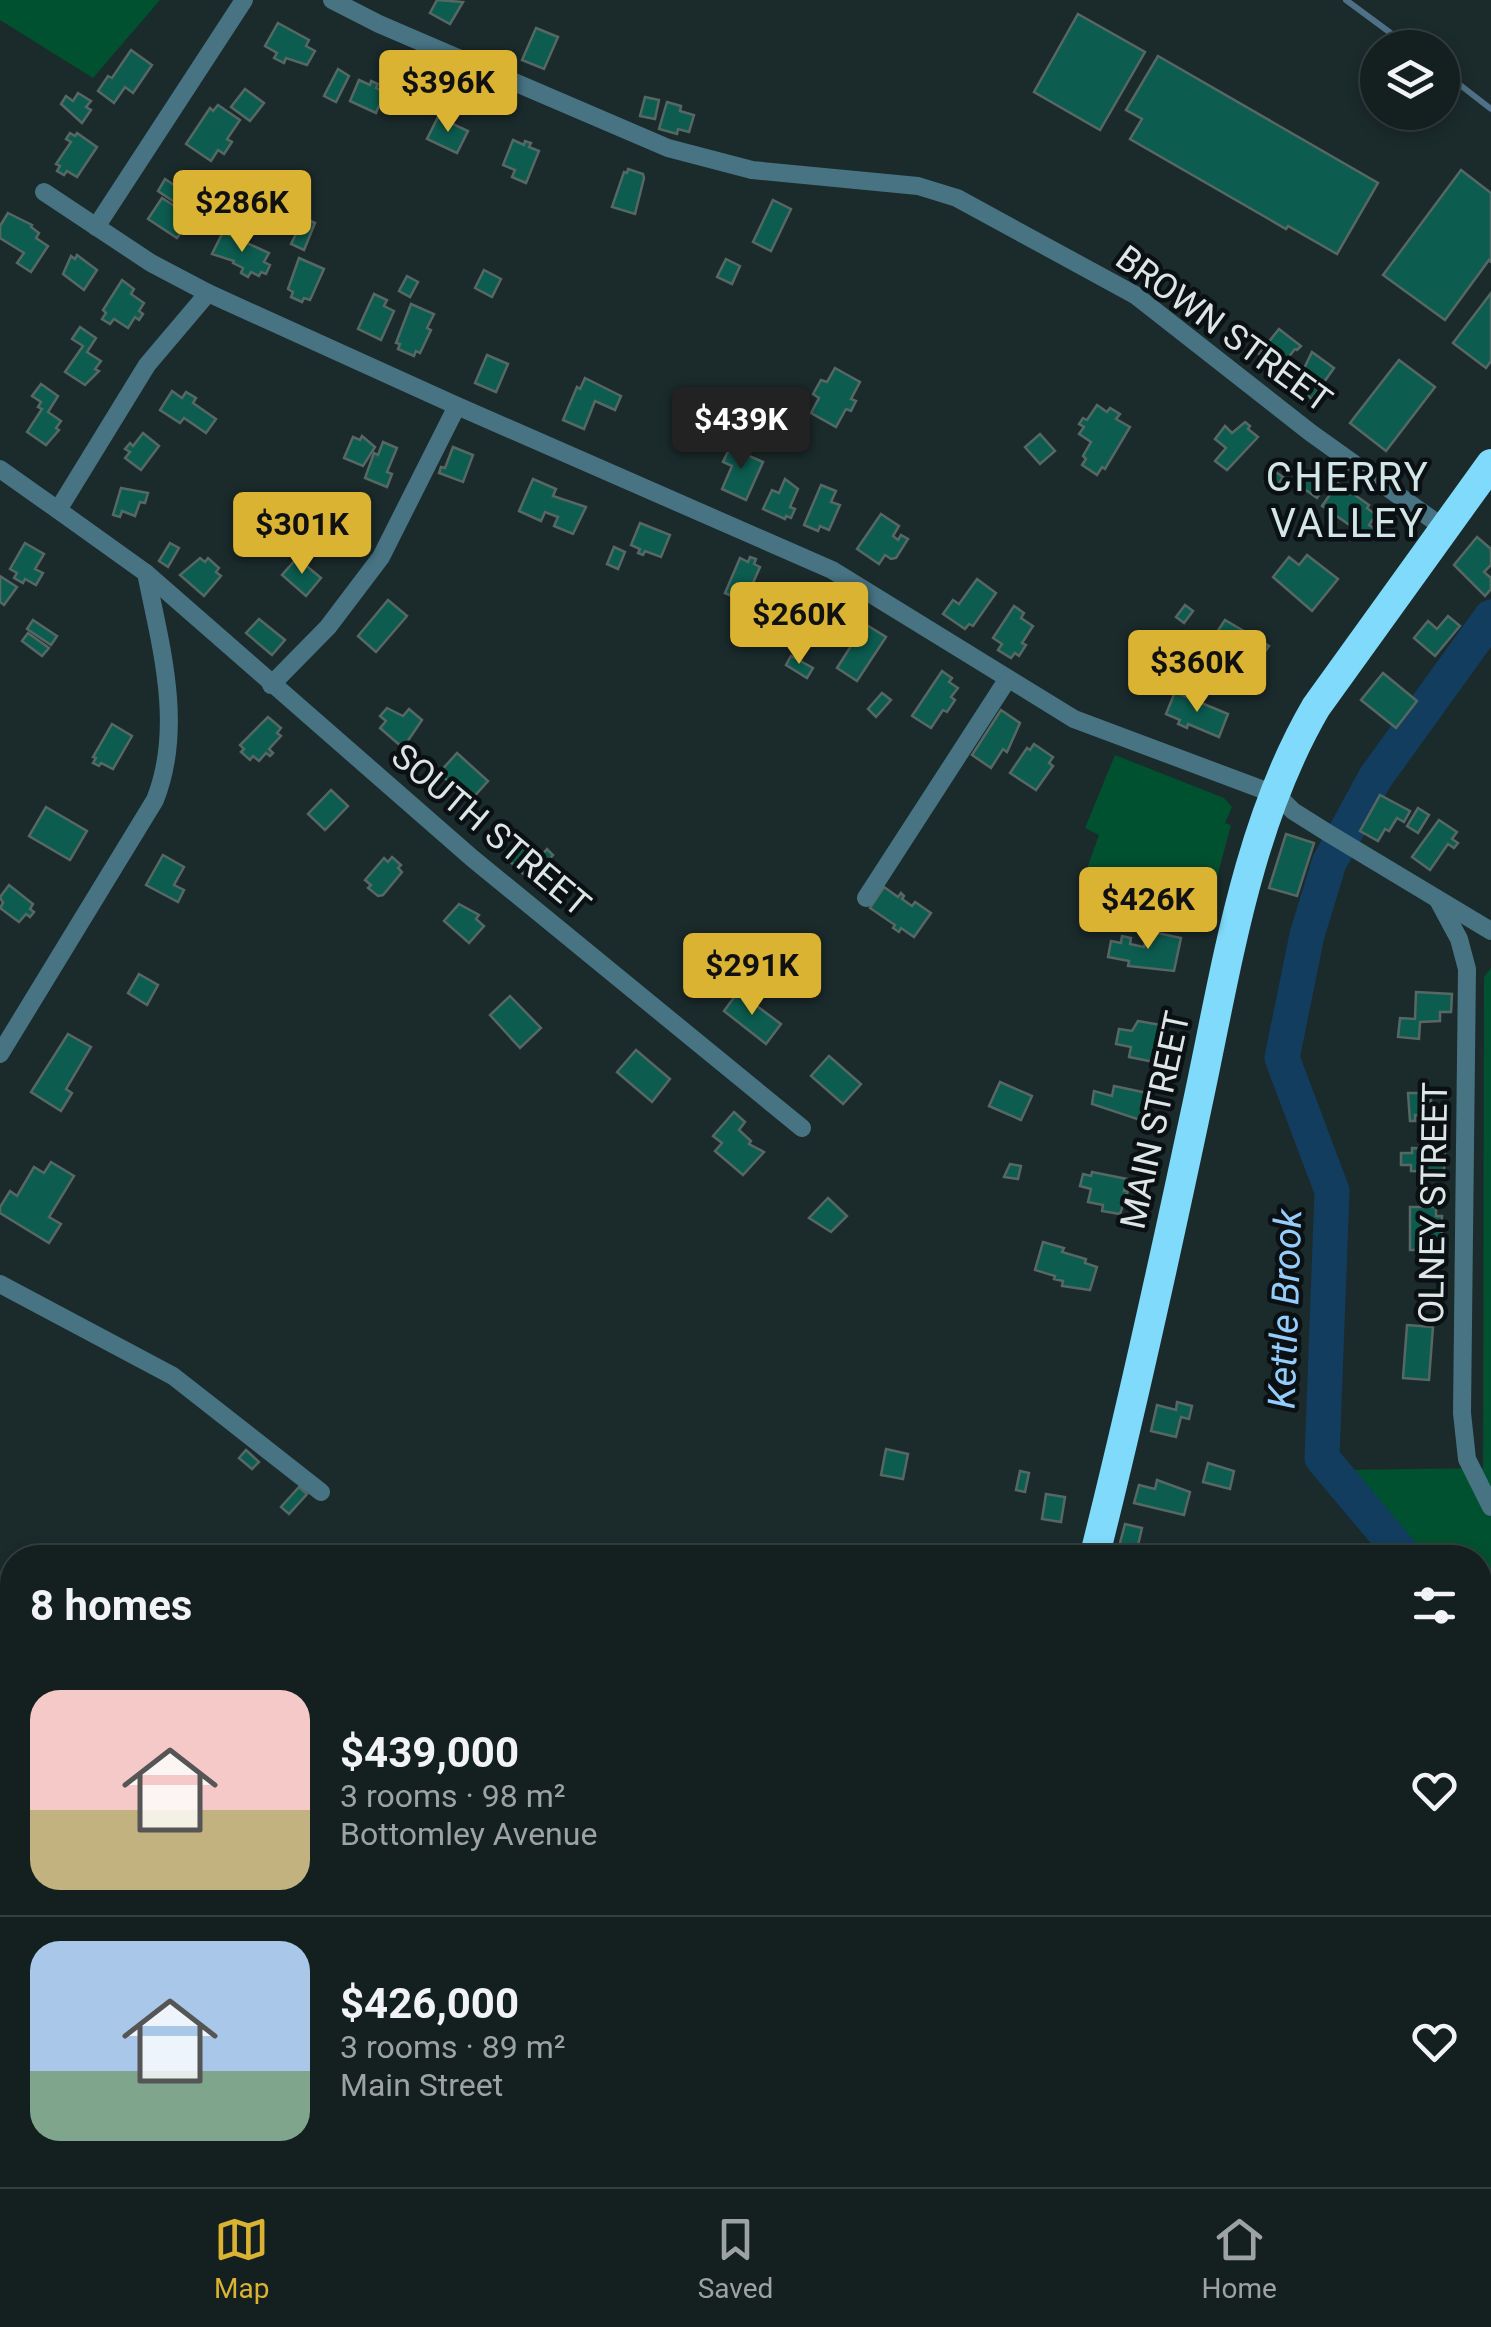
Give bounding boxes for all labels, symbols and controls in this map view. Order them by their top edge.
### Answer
map controls [1360,30,1460,130]
button: layers [1360,30,1460,130]
pin: $396K [378,50,518,135]
text: $396K [401,63,495,101]
pin: $286K [172,170,312,255]
text: $286K [195,183,289,221]
street label: BROWN STREET [1108,237,1340,421]
pin: $439K [671,387,811,472]
text: $439K [694,400,788,438]
district label: CHERRY VALLEY [1266,454,1430,547]
pin: $301K [232,492,372,577]
text: $301K [255,505,349,543]
pin: $260K [729,582,869,667]
text: $260K [752,595,846,633]
pin: $360K [1127,630,1267,715]
text: $360K [1150,643,1244,681]
street label: SOUTH STREET [383,736,598,925]
pin: $426K [1078,867,1218,952]
text: $426K [1101,880,1195,918]
pin: $291K [682,933,822,1018]
text: $291K [705,946,799,984]
street label: MAIN STREET [1112,1008,1199,1233]
street label: OLNEY STREET [1411,1082,1456,1324]
water label: Kettle Brook [1260,1207,1311,1410]
icon: filters [1407,1578,1462,1633]
text: 8 homes [30,1581,192,1630]
text: $439,000 [340,1728,519,1777]
icon: home [110,1730,230,1850]
icon: heart [1407,1763,1462,1818]
text: 3 rooms · 98 m² [340,1777,565,1815]
text: Bottomley Avenue [340,1815,597,1853]
text: $426,000 [340,1979,519,2028]
icon: home [110,1981,230,2101]
icon: heart [1407,2014,1462,2069]
text: 3 rooms · 89 m² [340,2028,565,2066]
text: Main Street [340,2066,503,2104]
tab: Map [214,2212,269,2305]
tab: Saved [698,2212,773,2305]
tab: Home [1202,2212,1277,2305]

